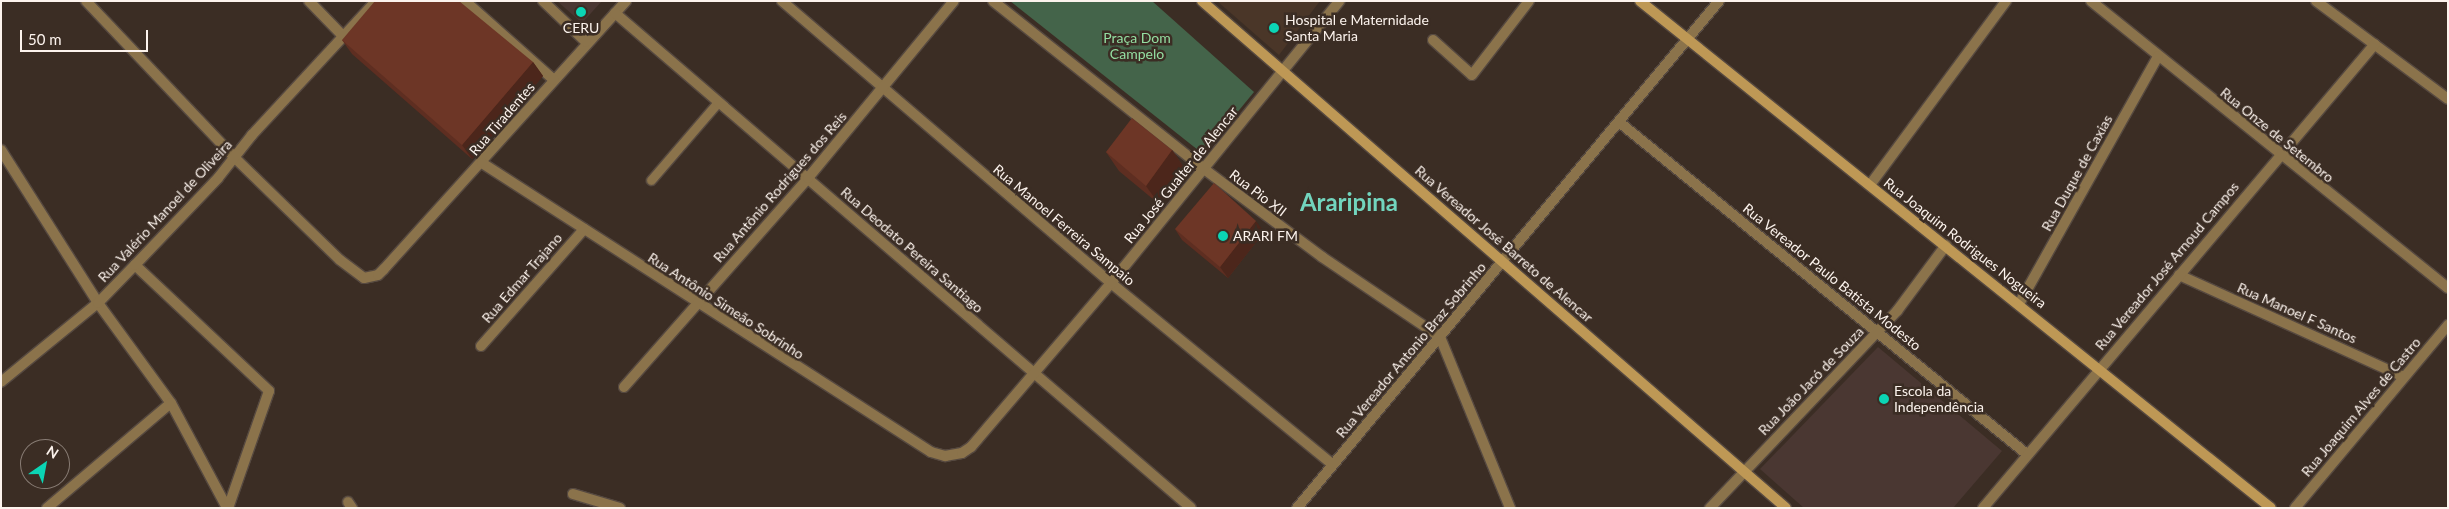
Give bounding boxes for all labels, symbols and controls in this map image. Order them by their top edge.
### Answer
marker: CERU [575,6,587,18]
place label: Hospital e Maternidade Santa Maria [1285,12,1429,44]
scale bar [22,20,150,52]
place label: CERU [563,20,599,36]
marker: Hospital e Maternidade Santa Maria [1267,21,1281,35]
text: 50 m [28,30,62,48]
park label: Praça Dom Campelo [1103,30,1171,62]
street label: Rua Tiradentes [466,79,538,159]
street label: Rua Onze de Setembro [2217,84,2337,186]
street label: Rua José Gualter de Alencar [1120,103,1242,247]
street label: Rua Antônio Rodrigues dos Reis [710,108,850,266]
street label: Rua Duque de Caxias [2038,112,2116,234]
street label: Rua Valério Manoel de Oliveira [94,136,236,286]
street label: Rua Manoel Ferreira Sampaio [990,161,1138,289]
street label: Rua Vereador José Barreto de Alencar [1411,162,1597,326]
street label: Rua Pio XII [1226,166,1290,220]
street label: Rua Joaquim Rodrigues Nogueira [1880,174,2050,312]
street label: Rua Vereador José Arnoud Campos [2091,178,2243,354]
street label: Rua Deodato Pereira Santiago [837,184,987,316]
district label: Araripina [1300,188,1398,216]
street label: Rua Vereador Paulo Batista Modesto [1739,200,1925,354]
place label: ARARI FM [1233,228,1298,244]
street label: Rua Edmar Trajano [478,229,566,327]
marker: ARARI FM [1217,230,1229,242]
street label: Rua Antônio Simeão Sobrinho [645,249,807,363]
street label: Rua Vereador Antonio Braz Sobrinho [1332,258,1490,442]
street label: Rua Manoel F Santos [2235,279,2359,347]
street label: Rua João Jacó de Souza [1755,323,1867,439]
street label: Rua Joaquim Alves de Castro [2298,334,2424,480]
place label: Escola da Independência [1894,383,1984,416]
marker: Escola da Independência [1878,393,1890,405]
north arrow [20,439,70,489]
text: N [44,442,62,462]

